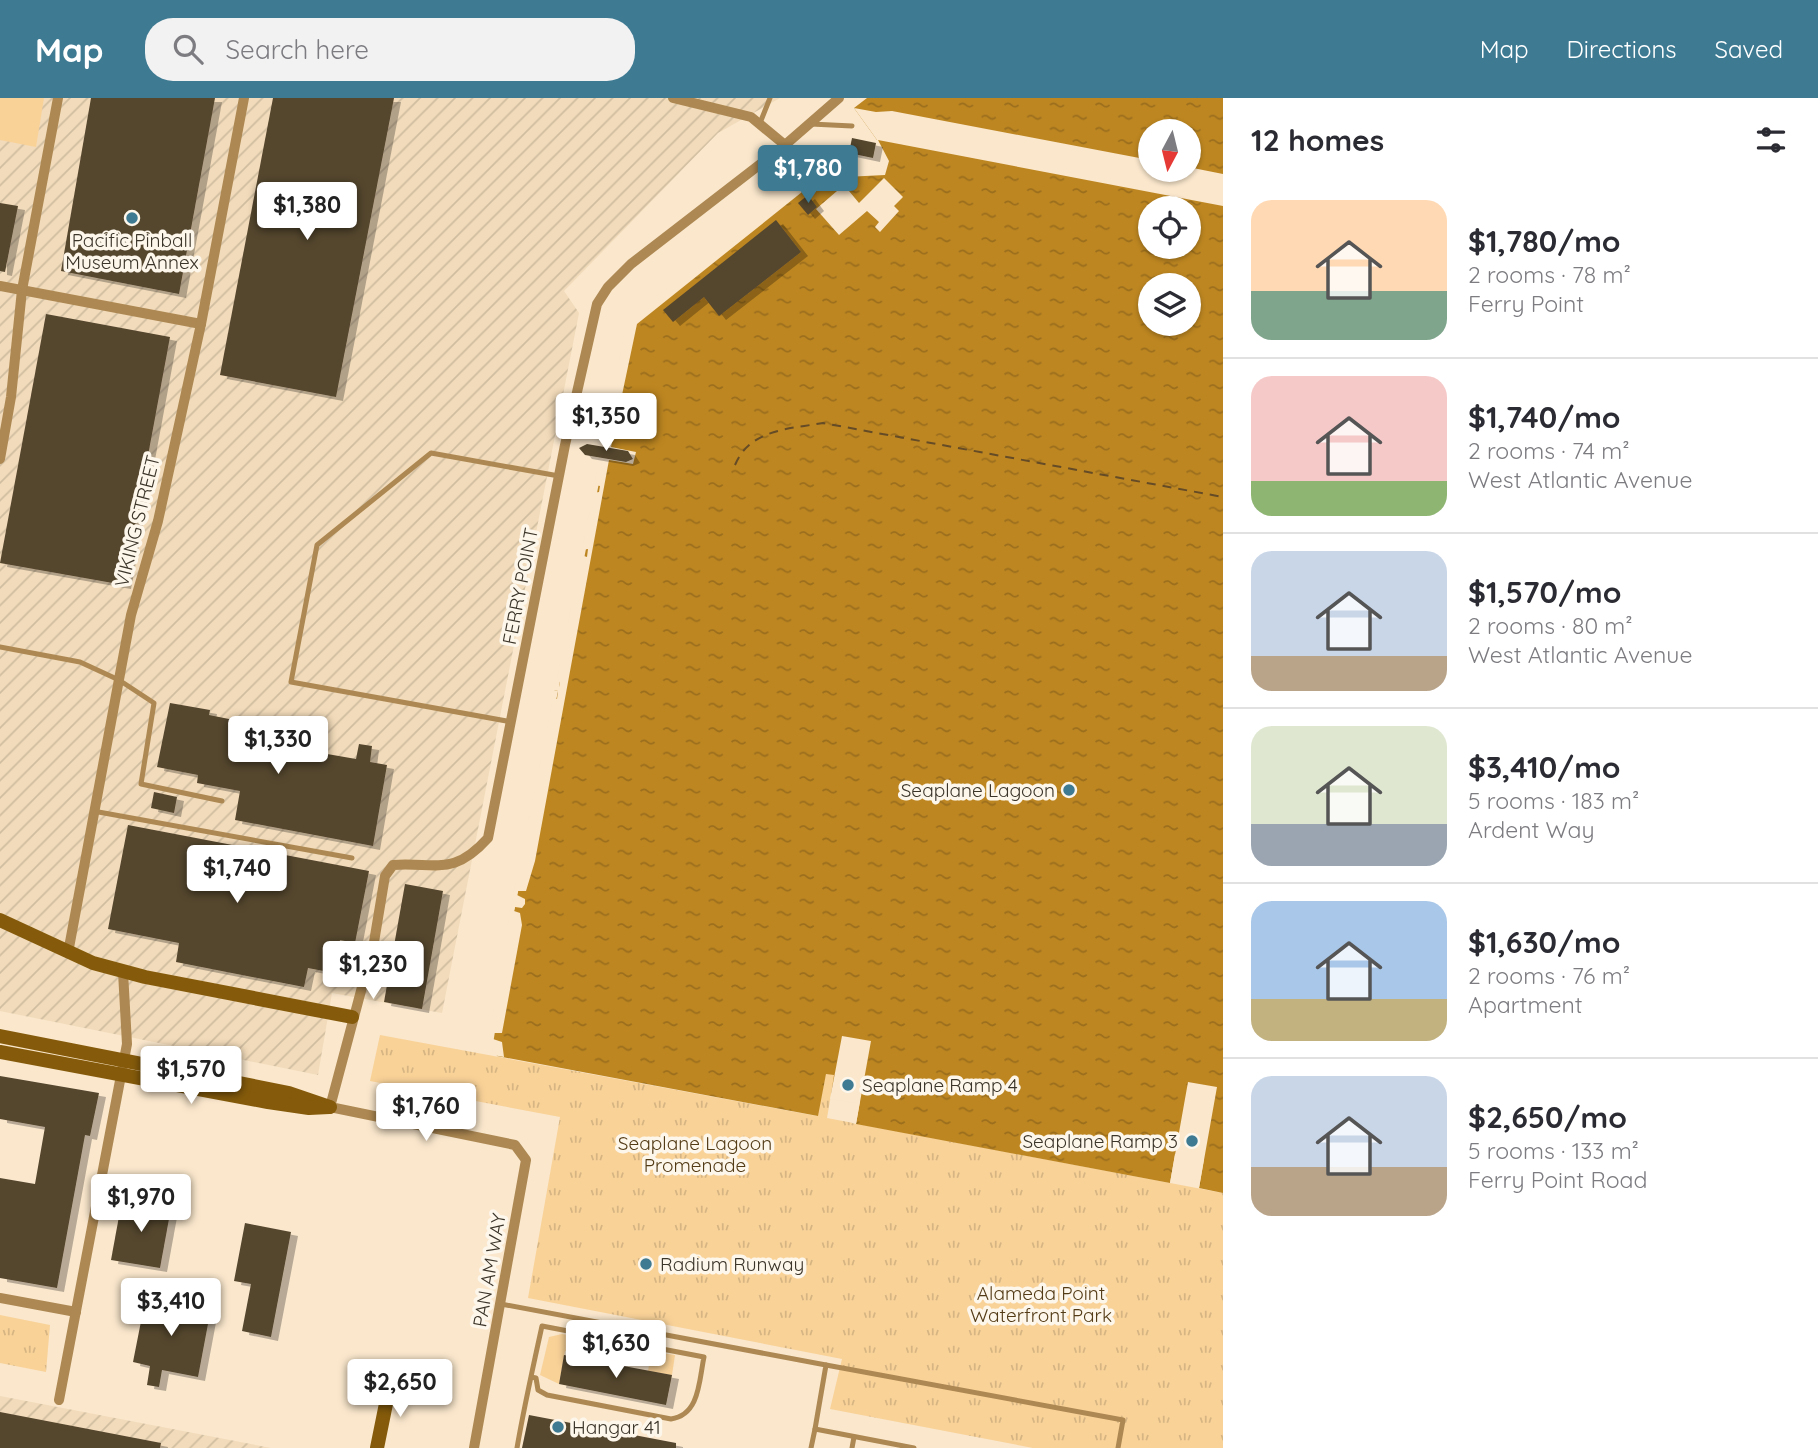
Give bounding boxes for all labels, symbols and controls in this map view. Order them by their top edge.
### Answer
search box [145,18,635,81]
text: Map [35,29,103,70]
icon: search [169,30,207,68]
text: Search here [225,33,369,66]
text: Map [1480,34,1529,64]
text: Directions [1567,34,1677,64]
text: Saved [1715,34,1783,64]
north arrow [1138,119,1200,182]
map controls [1138,119,1201,336]
text: 12 homes [1251,121,1384,159]
icon: filters [1752,121,1790,159]
pin: $1,780 [751,146,865,205]
text: $1,780 [774,153,842,182]
pin: $1,380 [250,183,364,242]
text: $1,380 [273,190,341,219]
button: locate [1138,196,1201,259]
marker: Pacific Pinball Museum Annex [124,210,140,226]
text: $1,780/mo [1468,222,1621,260]
place label: Pacific Pinball Museum Annex [65,228,199,274]
icon: home [1307,228,1391,312]
text: 2 rooms · 78 m² [1468,260,1631,289]
button: layers [1138,273,1201,336]
text: Ferry Point [1468,289,1584,318]
pin: $1,350 [549,394,663,453]
text: $1,740/mo [1468,398,1621,436]
text: $1,350 [572,401,640,430]
icon: home [1307,404,1391,488]
text: 2 rooms · 74 m² [1468,436,1630,465]
street label: VIKING STREET [109,453,165,589]
text: West Atlantic Avenue [1468,465,1692,494]
street label: FERRY POINT [497,526,543,646]
text: $1,570/mo [1468,573,1621,611]
icon: home [1307,579,1391,663]
text: 2 rooms · 80 m² [1468,611,1633,640]
text: West Atlantic Avenue [1468,640,1692,669]
pin: $1,330 [221,716,335,776]
text: $1,330 [244,724,312,753]
text: $3,410/mo [1468,748,1621,786]
icon: home [1307,754,1391,838]
place label: Seaplane Lagoon [901,778,1055,802]
marker: Seaplane Lagoon [1061,782,1077,798]
text: 5 rooms · 183 m² [1468,786,1639,815]
text: Ardent Way [1468,815,1595,844]
pin: $1,740 [180,846,294,905]
text: $1,740 [203,853,271,882]
text: $1,630/mo [1468,923,1620,961]
icon: home [1307,929,1391,1013]
pin: $1,230 [316,942,430,1001]
text: $1,230 [339,949,407,978]
text: 2 rooms · 76 m² [1468,961,1630,990]
text: Apartment [1468,990,1582,1019]
pin: $1,570 [134,1046,248,1106]
text: $1,570 [157,1054,226,1083]
place label: Seaplane Ramp 4 [862,1073,1018,1097]
marker: Seaplane Ramp 4 [840,1077,856,1093]
pin: $1,760 [369,1084,483,1143]
text: $1,760 [392,1091,460,1120]
text: $2,650/mo [1468,1098,1627,1136]
icon: home [1307,1104,1391,1188]
place label: Seaplane Ramp 3 [1022,1129,1178,1153]
park label: Seaplane Lagoon Promenade [618,1131,772,1177]
marker: Seaplane Ramp 3 [1184,1133,1200,1149]
text: 5 rooms · 133 m² [1468,1136,1639,1165]
text: Ferry Point Road [1468,1165,1647,1194]
pin: $1,970 [84,1174,198,1234]
text: $1,970 [107,1182,175,1211]
street label: PAN AM WAY [467,1211,511,1329]
place label: Radium Runway [660,1252,804,1276]
marker: Radium Runway [638,1256,654,1272]
pin: $3,410 [114,1278,228,1338]
park label: Alameda Point Waterfront Park [970,1281,1112,1327]
text: $3,410 [137,1286,205,1315]
pin: $1,630 [559,1320,673,1380]
text: $1,630 [582,1328,650,1357]
pin: $2,650 [343,1360,457,1419]
text: $2,650 [363,1367,437,1396]
place label: Hangar 41 [572,1415,661,1439]
marker: Hangar 41 [550,1419,566,1435]

